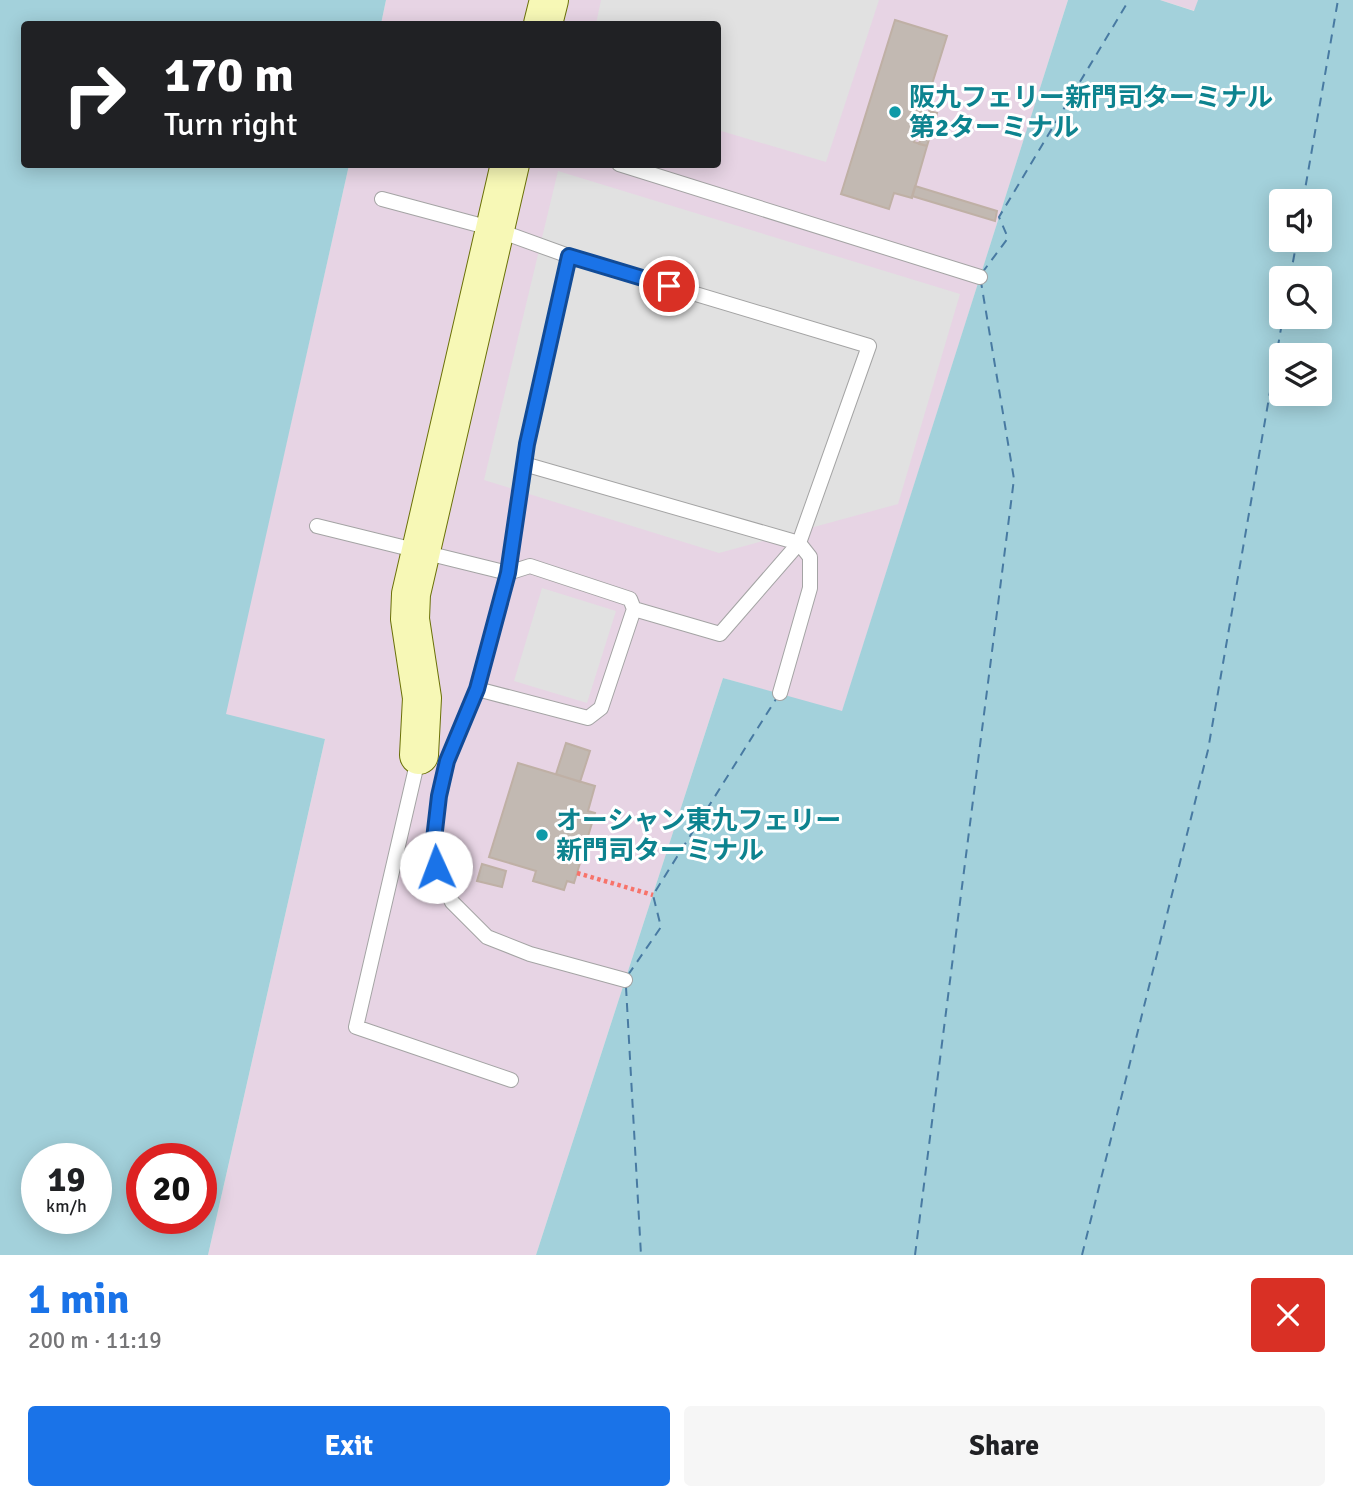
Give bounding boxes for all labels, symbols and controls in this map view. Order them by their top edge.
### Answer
text: 170 m [164,45,294,105]
icon: right [49,49,140,140]
place label: 阪九フェリー新門司ターミナル 第2ターミナル [909,82,1273,144]
marker: 阪九フェリー新門司ターミナル 第2ターミナル [887,104,903,120]
text: Turn right [164,105,297,144]
map controls [1269,189,1332,406]
button: sound [1269,189,1332,252]
pin [639,256,699,316]
button: search [1269,266,1332,329]
icon: arrive [650,267,688,305]
button: layers [1269,343,1332,406]
place label: オーシャン東九フェリー 新門司ターミナル [556,805,841,867]
marker: オーシャン東九フェリー 新門司ターミナル [534,827,550,843]
position arrow [399,830,473,904]
speed limit sign: 20 [126,1143,217,1234]
text: 19 [48,1158,85,1201]
text: km/h [46,1195,87,1217]
text: 1 min [28,1274,129,1325]
button: close [1251,1278,1325,1352]
text: 200 m · 11:19 [28,1326,162,1355]
button: Exit [28,1406,670,1486]
button: Share [684,1406,1325,1486]

